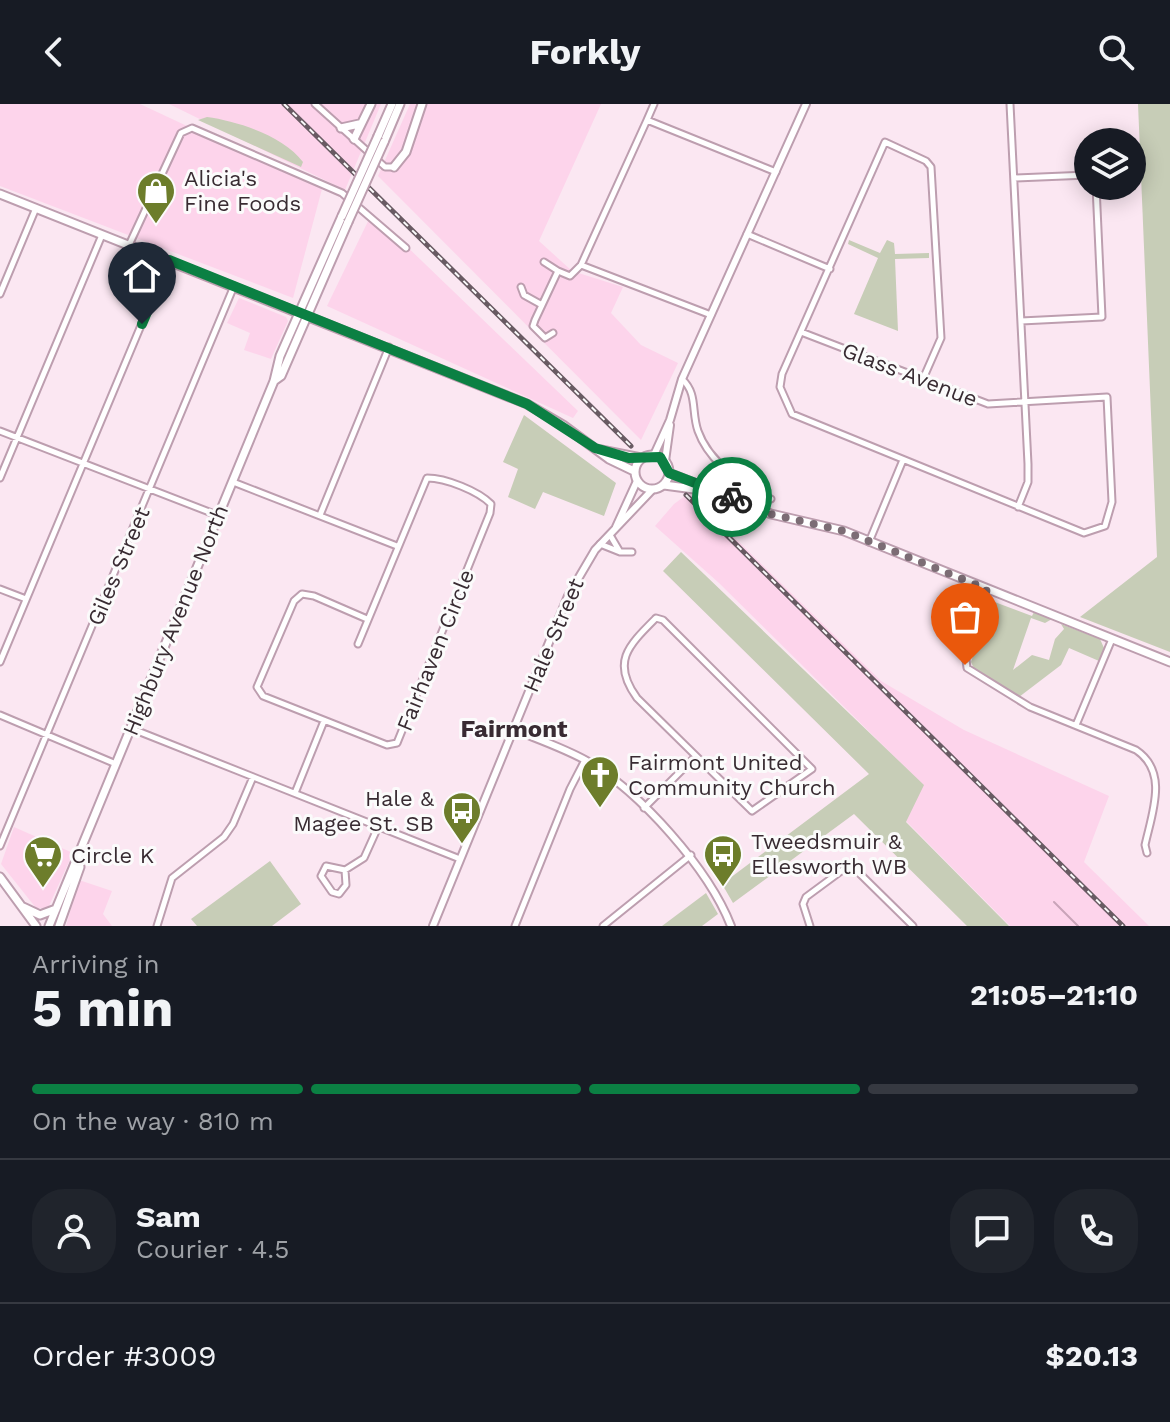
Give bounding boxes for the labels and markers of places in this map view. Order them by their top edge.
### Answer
place label: Alicia's Fine Foods [184,166,301,216]
shop icon: Alicia's Fine Foods [135,170,177,225]
pin [108,242,176,324]
pin [931,583,999,665]
place label: Fairmont United Community Church [628,750,836,800]
church icon: Fairmont United Community Church [579,754,621,809]
place label: Hale & Magee St. SB [293,786,434,836]
bus stop icon: Hale & Magee St. SB [441,790,483,845]
place label: Tweedsmuir & Ellesworth WB [751,829,907,879]
bus stop icon: Tweedsmuir & Ellesworth WB [702,833,744,888]
supermarket icon: Circle K [22,834,64,889]
place label: Circle K [71,843,154,868]

